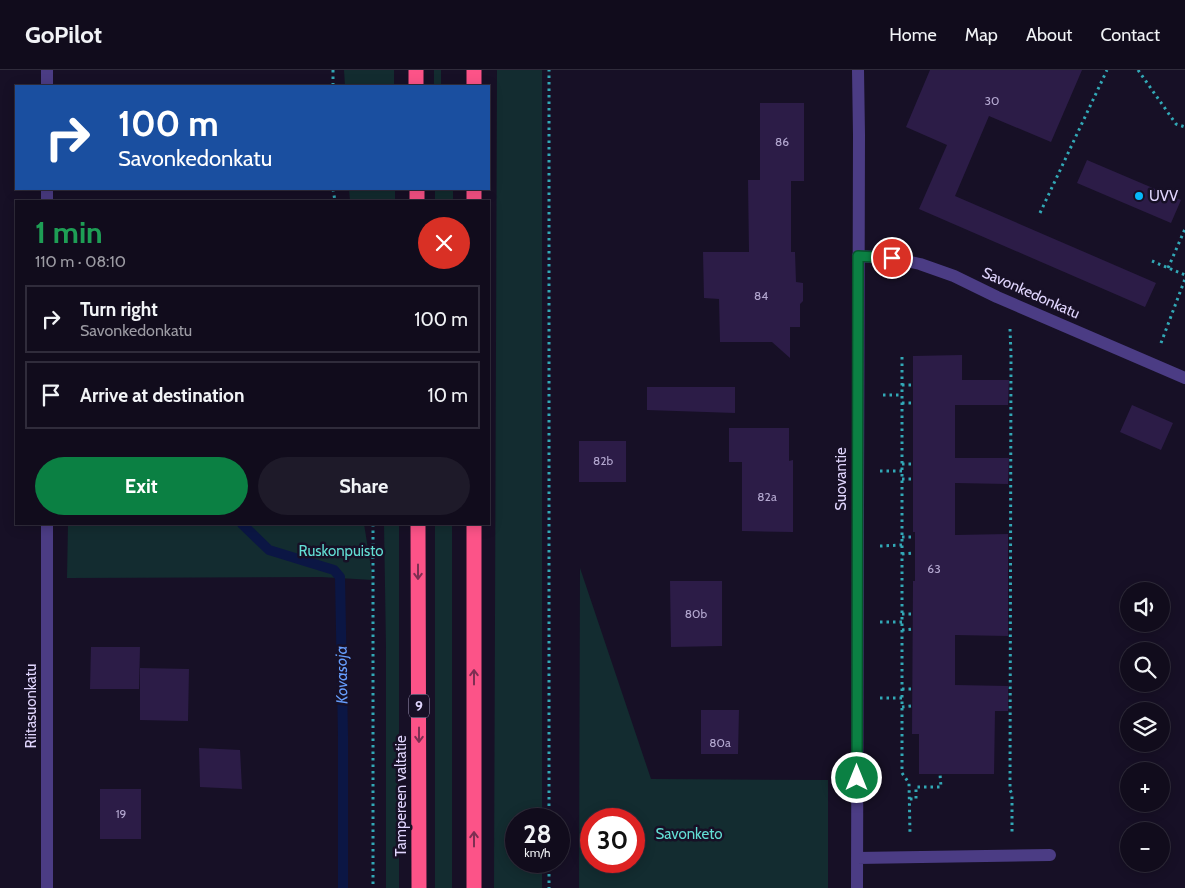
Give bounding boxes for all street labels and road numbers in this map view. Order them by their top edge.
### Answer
street label: Savonkedonkatu [979,263,1083,323]
street label: Suovantie [832,447,850,511]
street label: Riitasuonkatu [22,664,40,748]
road number: 9 [409,694,429,718]
street label: Tampereen valtatie [392,735,410,857]

